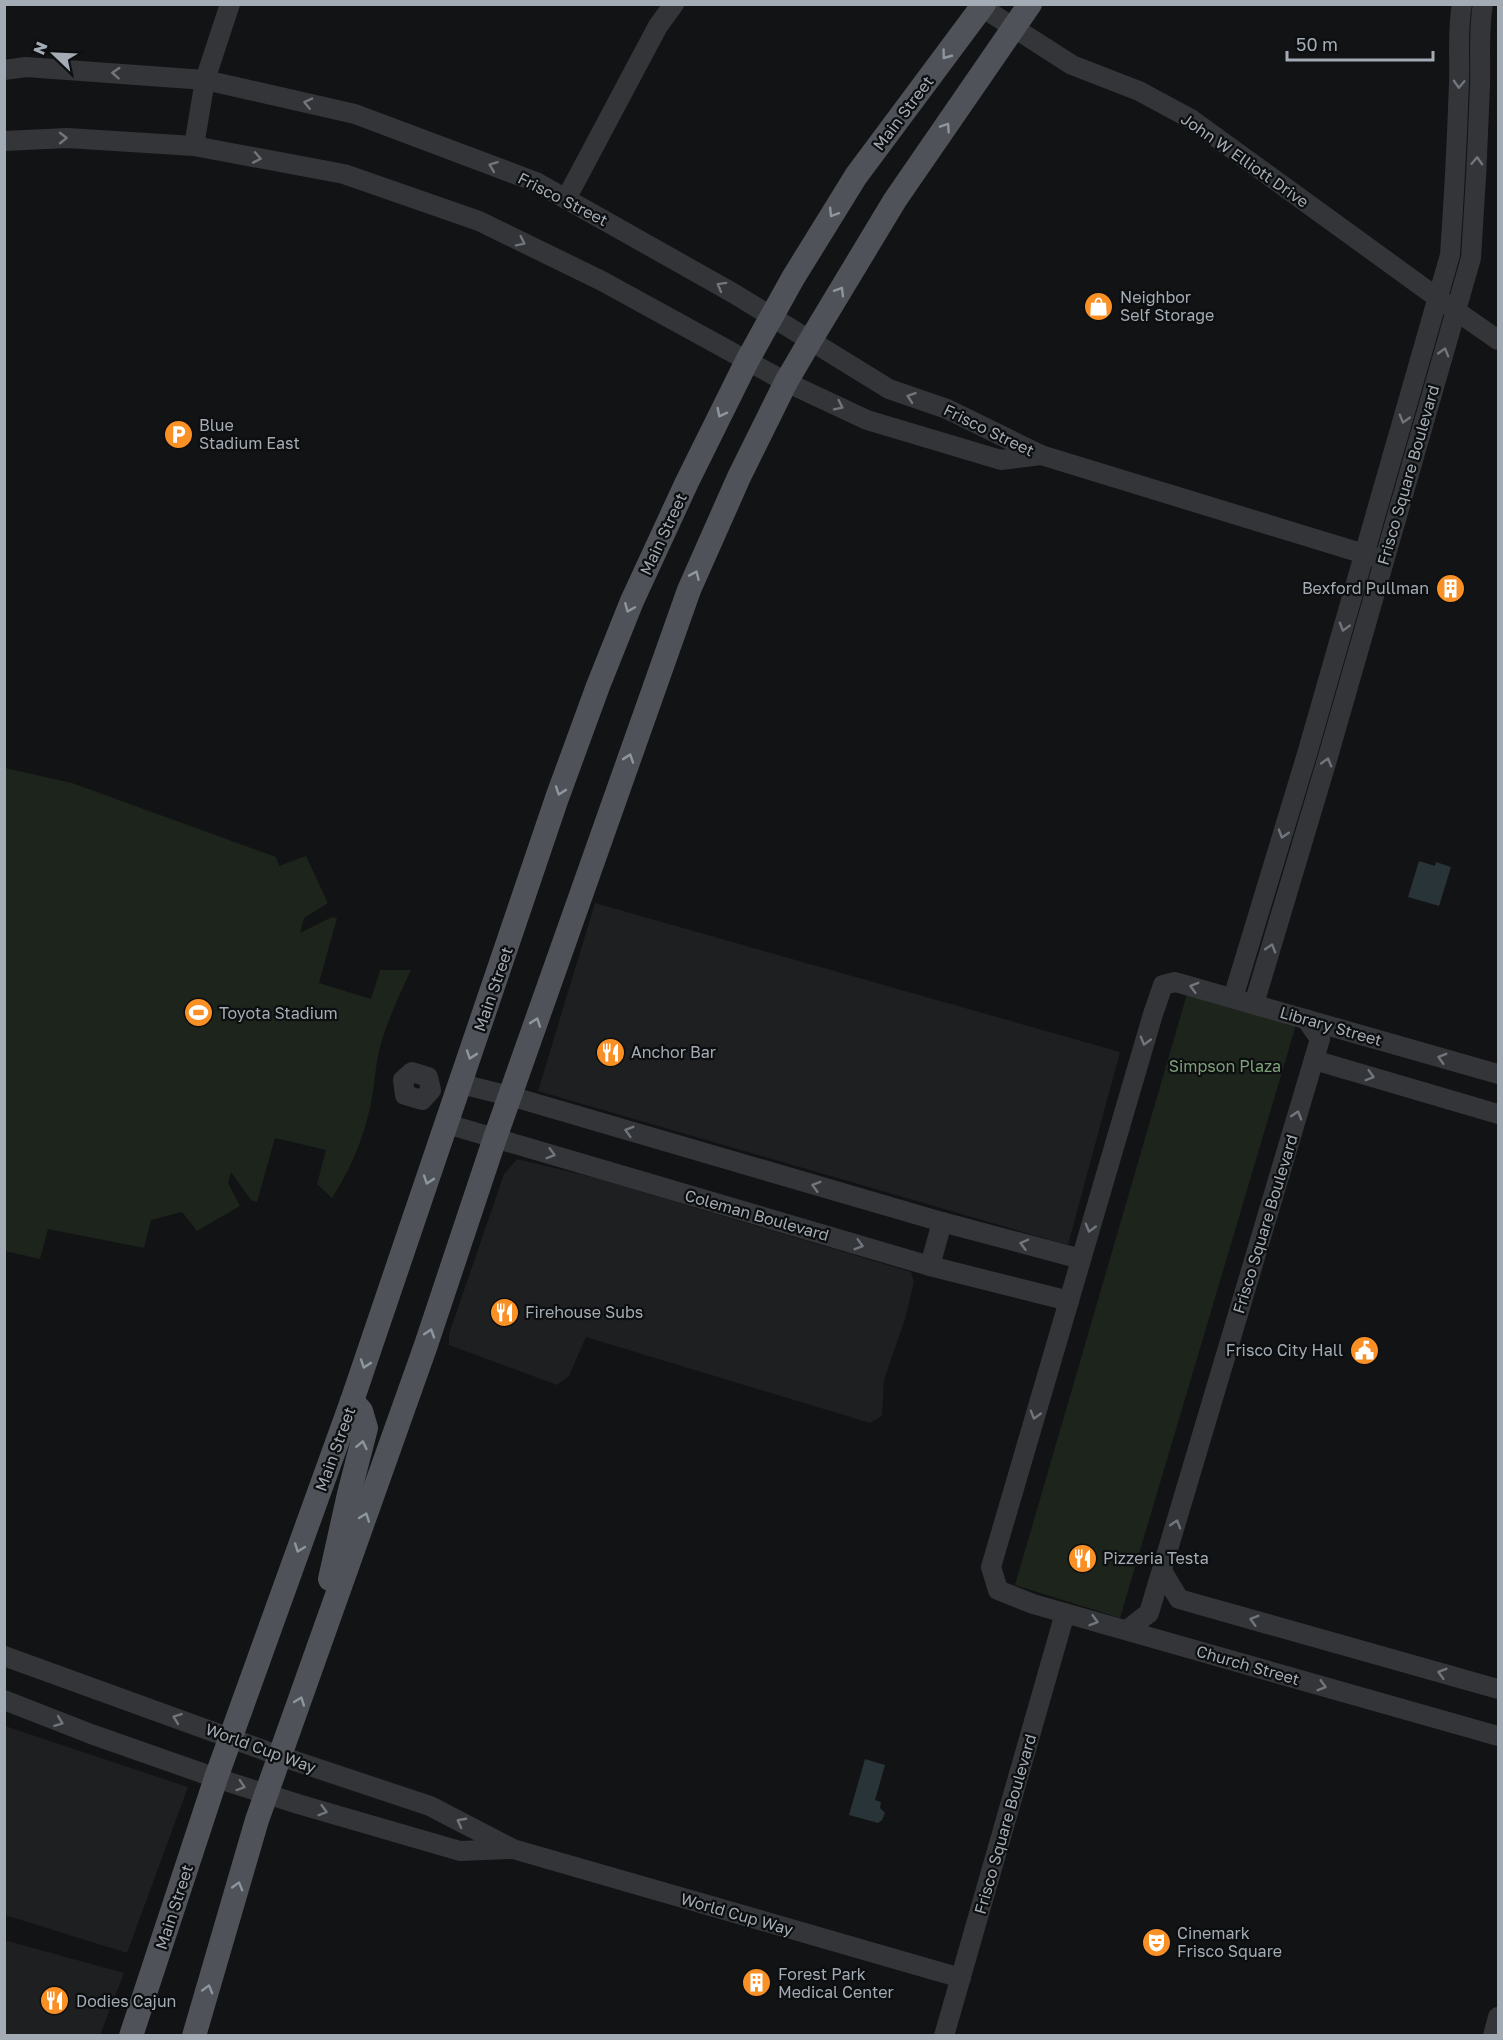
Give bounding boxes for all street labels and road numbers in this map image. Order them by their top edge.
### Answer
street label: Main Street [868,72,938,154]
street label: John W Elliott Drive [1177,108,1313,212]
street label: Frisco Street [515,168,611,230]
street label: Frisco Square Boulevard [1373,383,1443,567]
street label: Frisco Street [940,399,1038,461]
street label: Main Street [635,490,691,578]
street label: Main Street [469,944,517,1034]
street label: Library Street [1278,1002,1384,1050]
street label: Frisco Square Boulevard [1228,1132,1302,1316]
street label: Coleman Boulevard [683,1185,831,1245]
street label: Main Street [311,1404,359,1494]
street label: Church Street [1194,1641,1302,1689]
street label: World Cup Way [203,1719,319,1777]
street label: Frisco Square Boulevard [970,1732,1040,1916]
street label: Main Street [151,1862,197,1952]
street label: World Cup Way [678,1888,796,1940]

